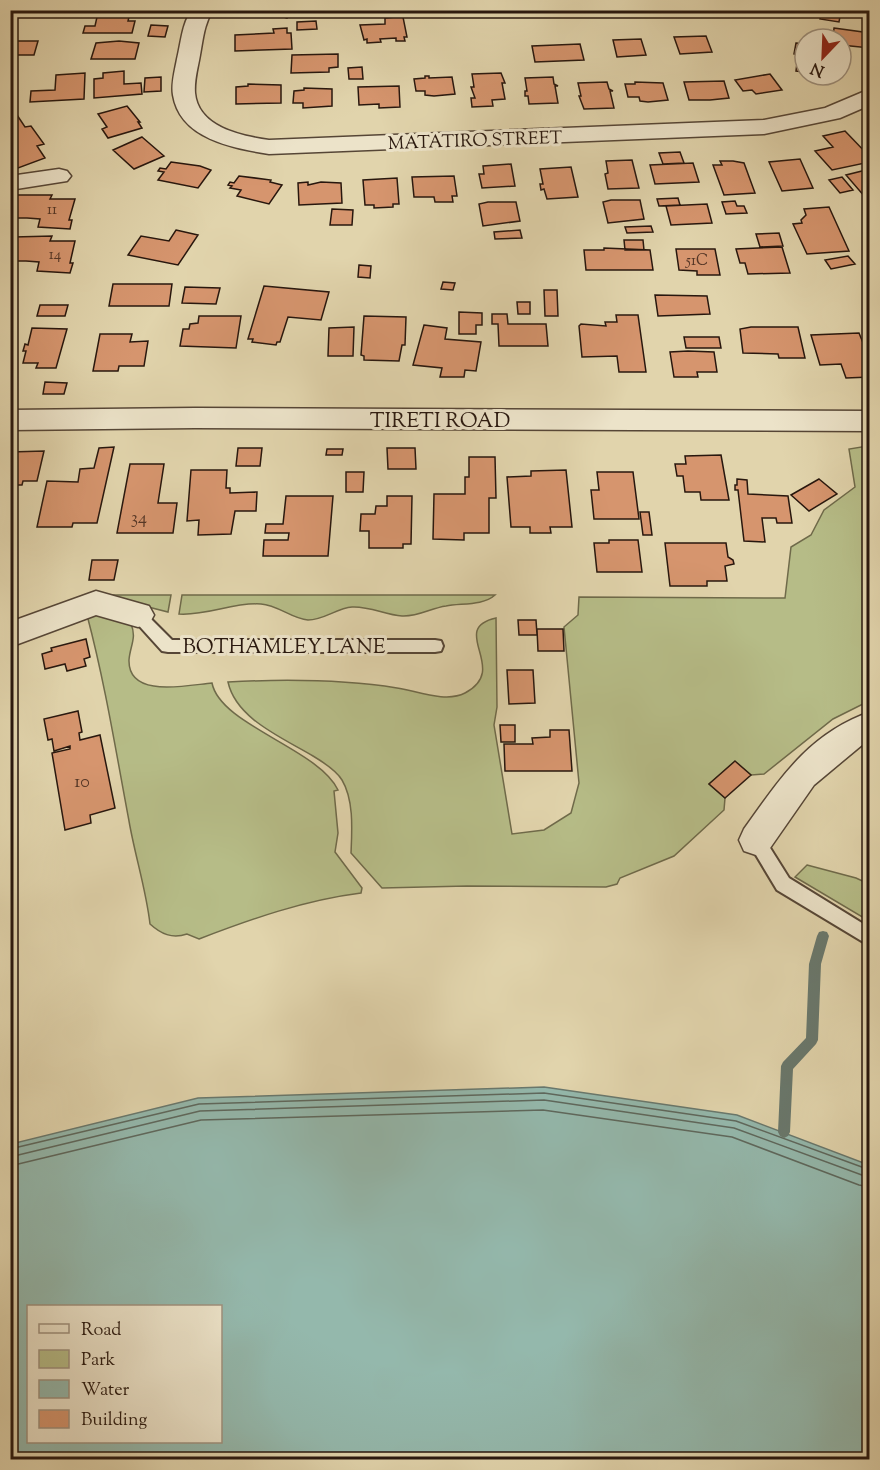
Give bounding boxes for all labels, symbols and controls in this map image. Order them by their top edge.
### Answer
north arrow [793,27,853,87]
text: N [808,55,828,82]
street label: MATATIRO STREET [387,126,563,158]
house number: 11 [47,200,57,221]
house number: 14 [49,245,62,266]
house number: 51C [685,251,708,272]
street label: TIRETI ROAD [370,407,510,437]
house number: 34 [131,506,147,532]
street label: BOTHAMLEY LANE [183,633,386,663]
house number: 10 [74,770,90,796]
legend [27,1305,222,1443]
text: Road [81,1318,121,1344]
text: Park [81,1348,116,1374]
text: Water [81,1378,130,1404]
text: Building [81,1408,147,1434]

